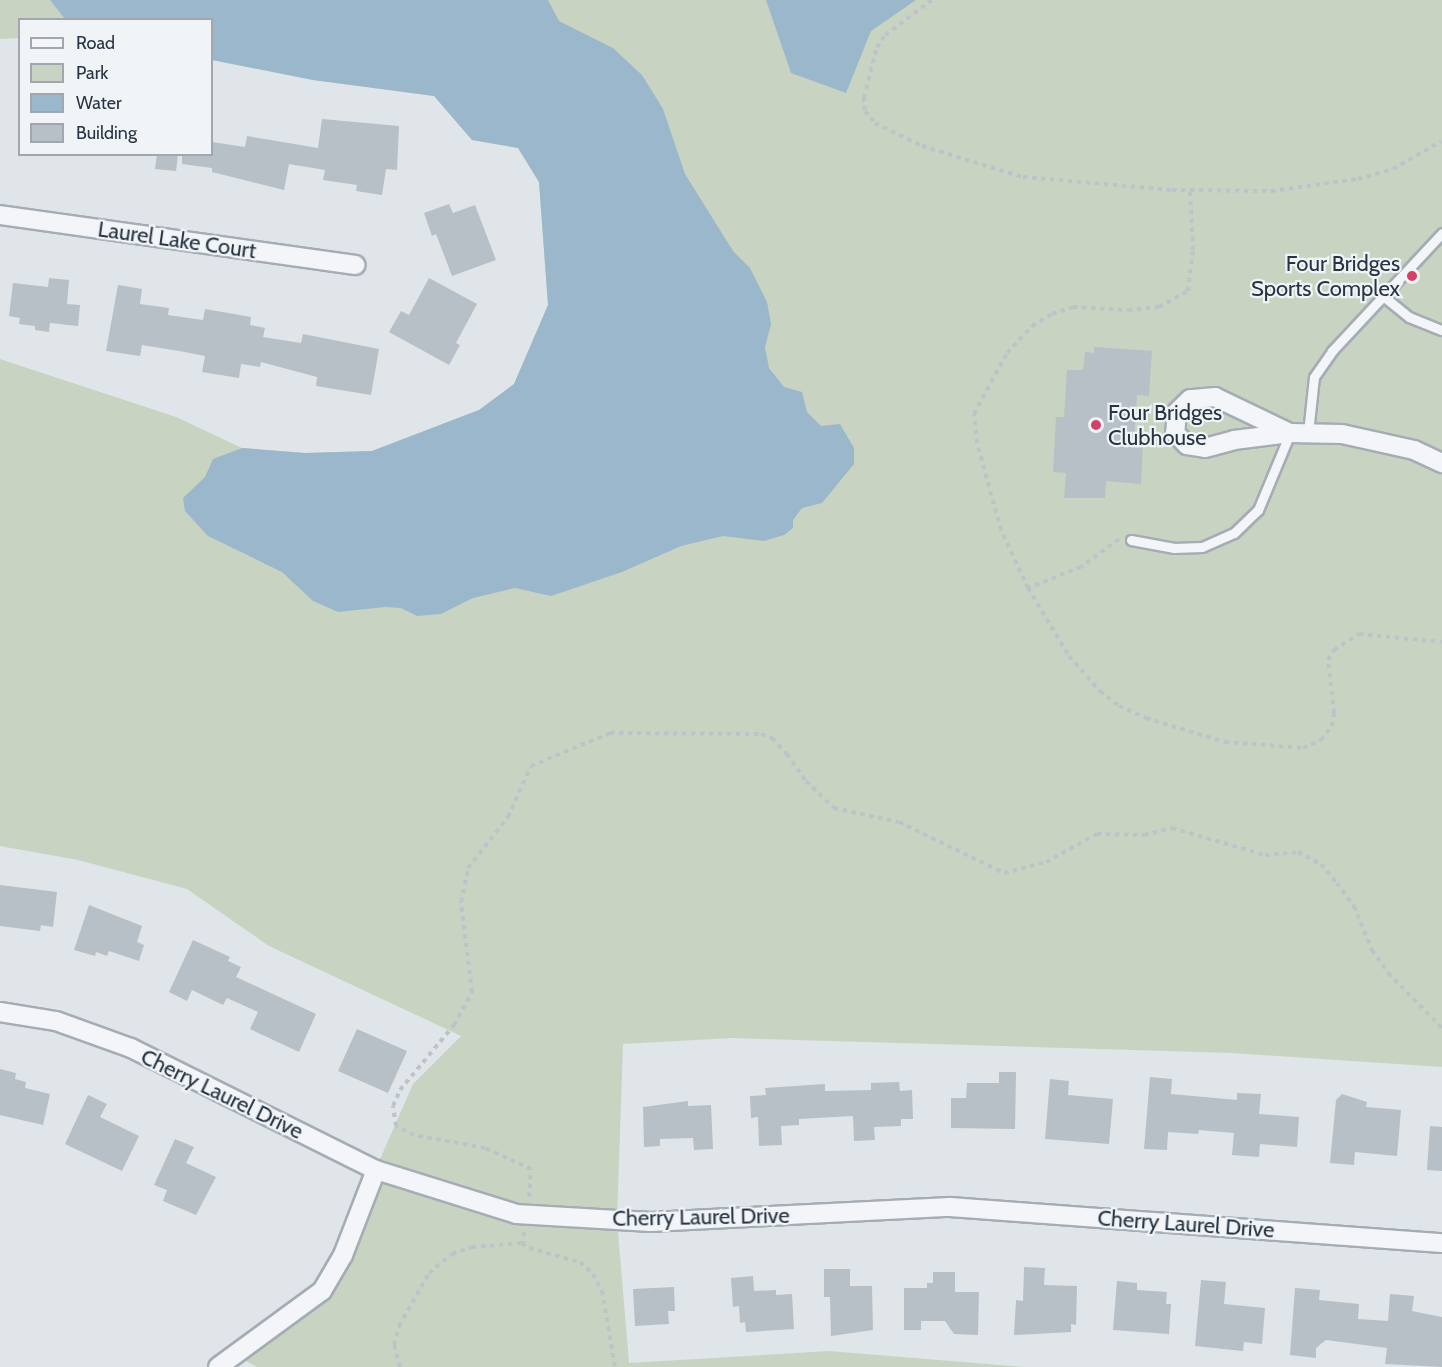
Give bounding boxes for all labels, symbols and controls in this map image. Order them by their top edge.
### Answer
legend [18,18,213,156]
text: Road [76,32,115,54]
text: Park [76,62,108,84]
text: Water [76,92,122,114]
text: Building [76,122,137,144]
street label: Laurel Lake Court [96,216,258,264]
place label: Four Bridges Sports Complex [1251,250,1400,302]
marker: Four Bridges Sports Complex [1405,269,1419,283]
place label: Four Bridges Clubhouse [1108,399,1222,451]
marker: Four Bridges Clubhouse [1089,418,1103,432]
street label: Cherry Laurel Drive [137,1043,307,1145]
street label: Cherry Laurel Drive [612,1202,790,1232]
street label: Cherry Laurel Drive [1097,1205,1275,1243]

